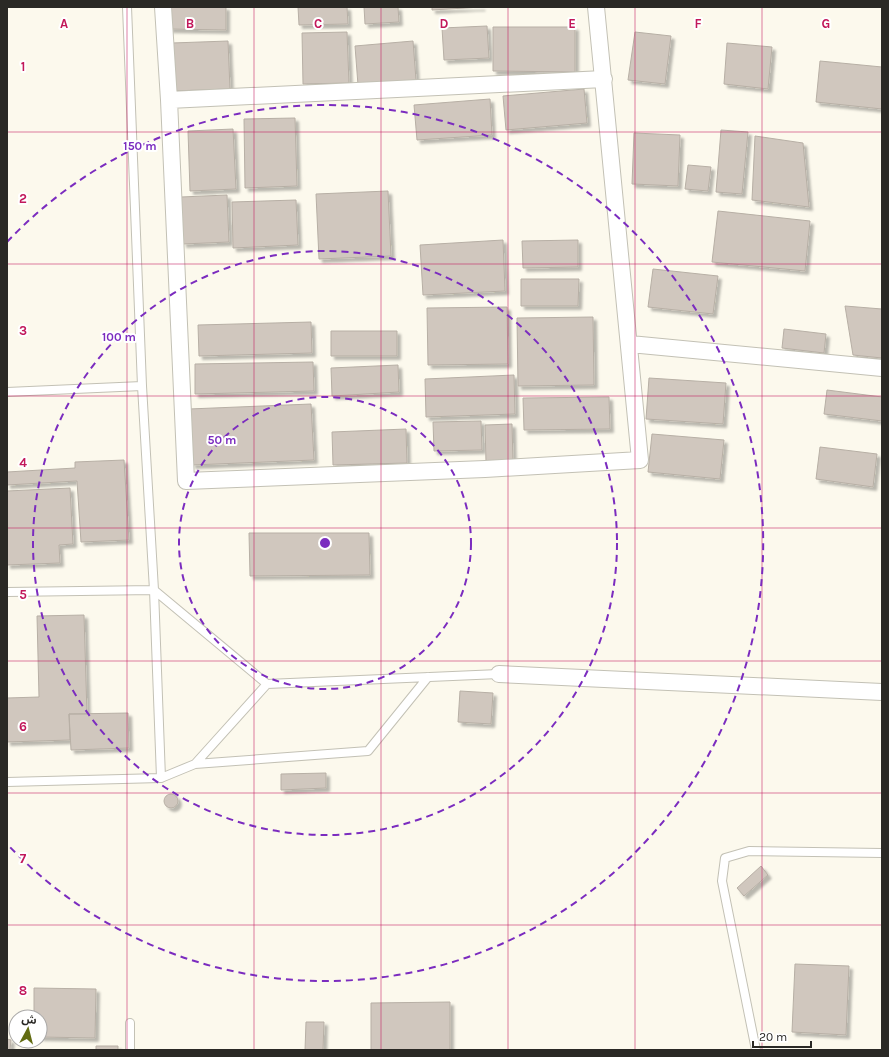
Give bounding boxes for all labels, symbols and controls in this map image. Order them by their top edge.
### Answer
text: A [60,16,68,31]
text: B [186,16,194,31]
text: C [314,16,322,31]
text: D [440,16,449,31]
text: E [568,16,576,31]
text: F [694,16,702,31]
text: G [822,16,830,31]
text: 1 [21,59,25,74]
text: 150 m [123,139,157,153]
text: 2 [19,191,27,206]
text: 3 [19,323,27,338]
text: 100 m [102,330,136,344]
text: 50 m [208,433,237,447]
text: 4 [19,455,27,470]
centre of rings [318,536,332,550]
text: 5 [19,587,27,602]
text: 6 [19,719,27,734]
text: 7 [20,851,27,866]
text: 8 [19,983,27,998]
north arrow [8,1009,48,1049]
text: ش [21,1012,37,1027]
scale bar [753,1023,811,1049]
text: 20 m [759,1030,787,1044]

